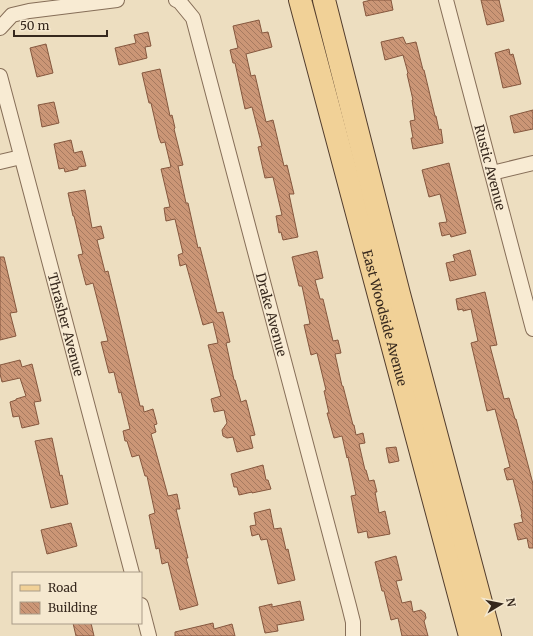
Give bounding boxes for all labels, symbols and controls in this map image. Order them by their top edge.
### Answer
scale bar [14,12,107,38]
text: 50 m [20,18,49,33]
street label: Rustic Avenue [470,123,509,212]
street label: East Woodside Avenue [358,248,411,388]
street label: Thrasher Avenue [44,271,87,378]
street label: Drake Avenue [252,271,290,359]
legend [12,572,142,624]
text: Road [48,580,77,595]
north arrow [481,584,521,624]
text: N [503,597,519,608]
text: Building [48,600,98,615]

